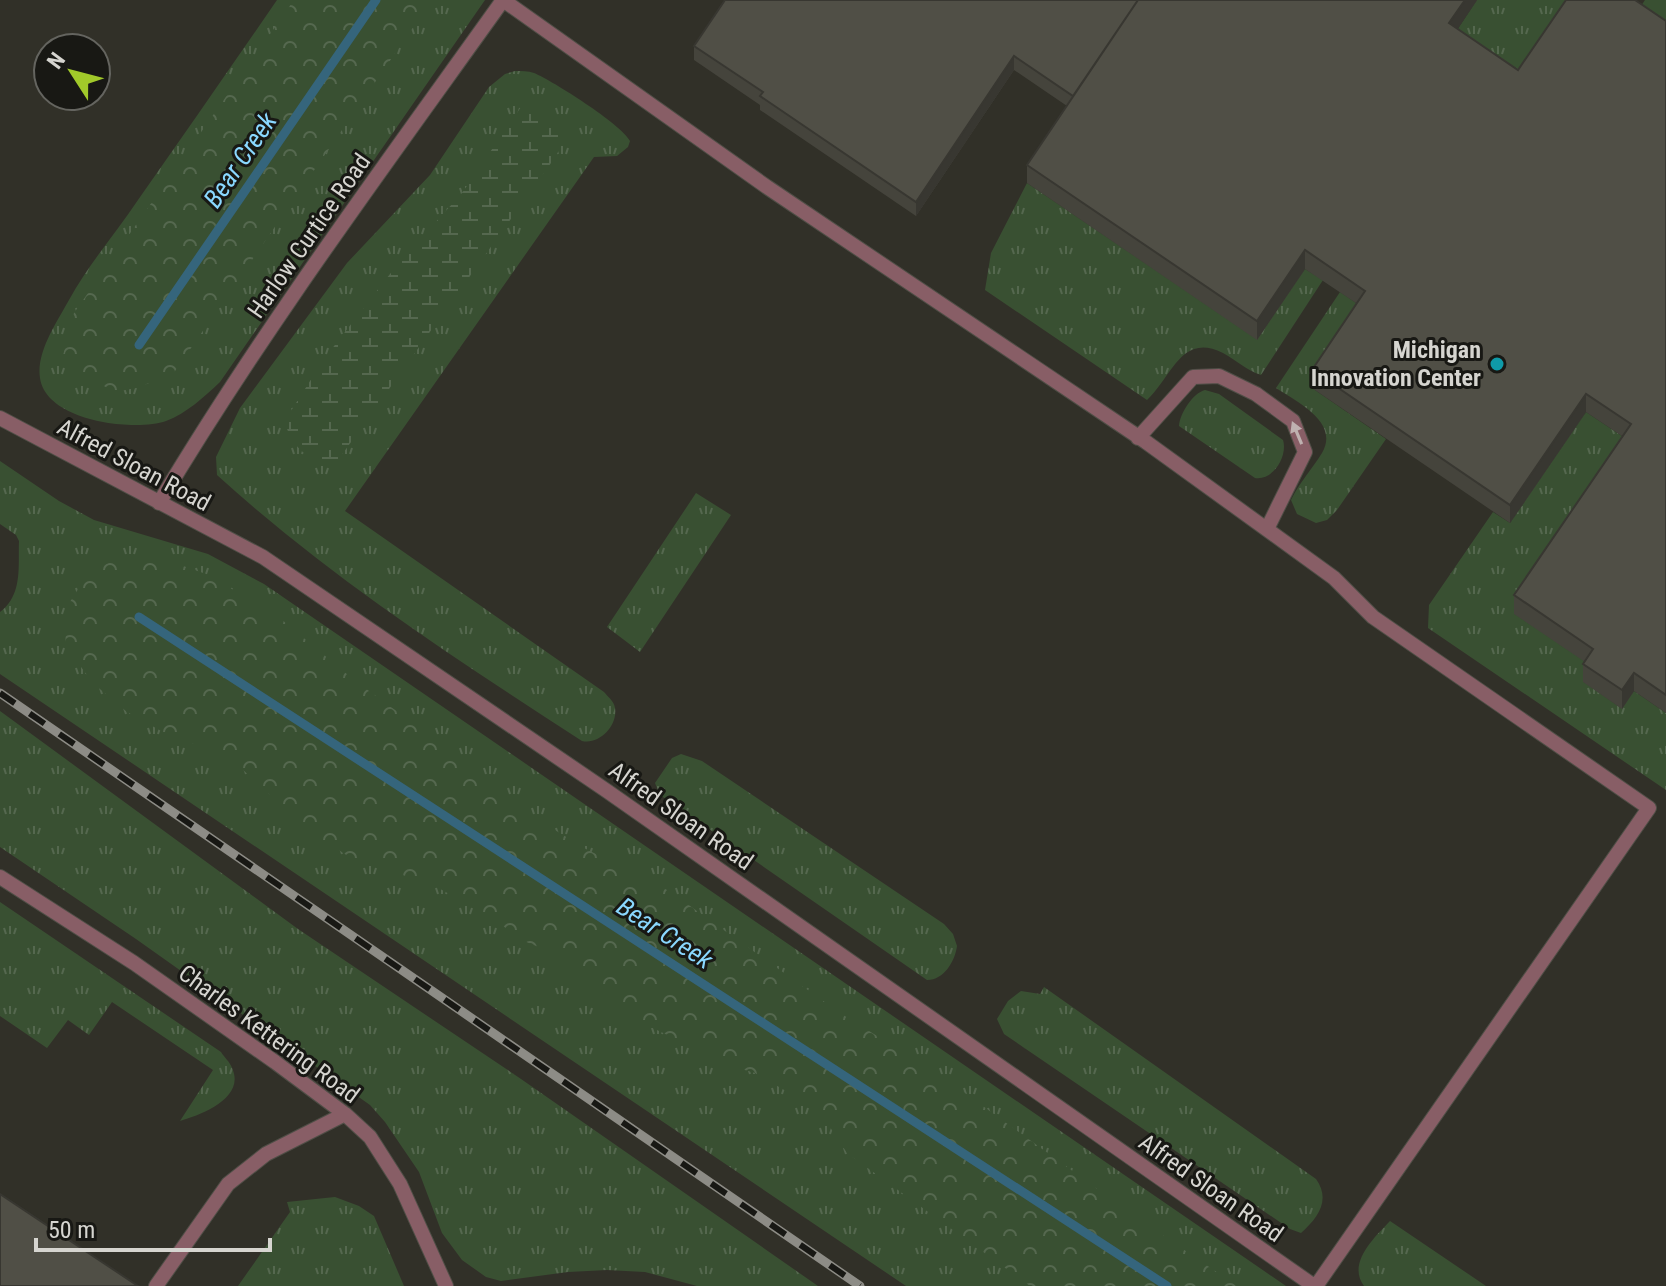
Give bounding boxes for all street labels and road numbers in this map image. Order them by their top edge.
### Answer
street label: Harlow Curtice Road [242,148,376,324]
street label: Alfred Sloan Road [53,413,215,517]
street label: Alfred Sloan Road [604,756,758,876]
street label: Charles Kettering Road [173,959,365,1109]
street label: Alfred Sloan Road [1134,1128,1288,1248]

